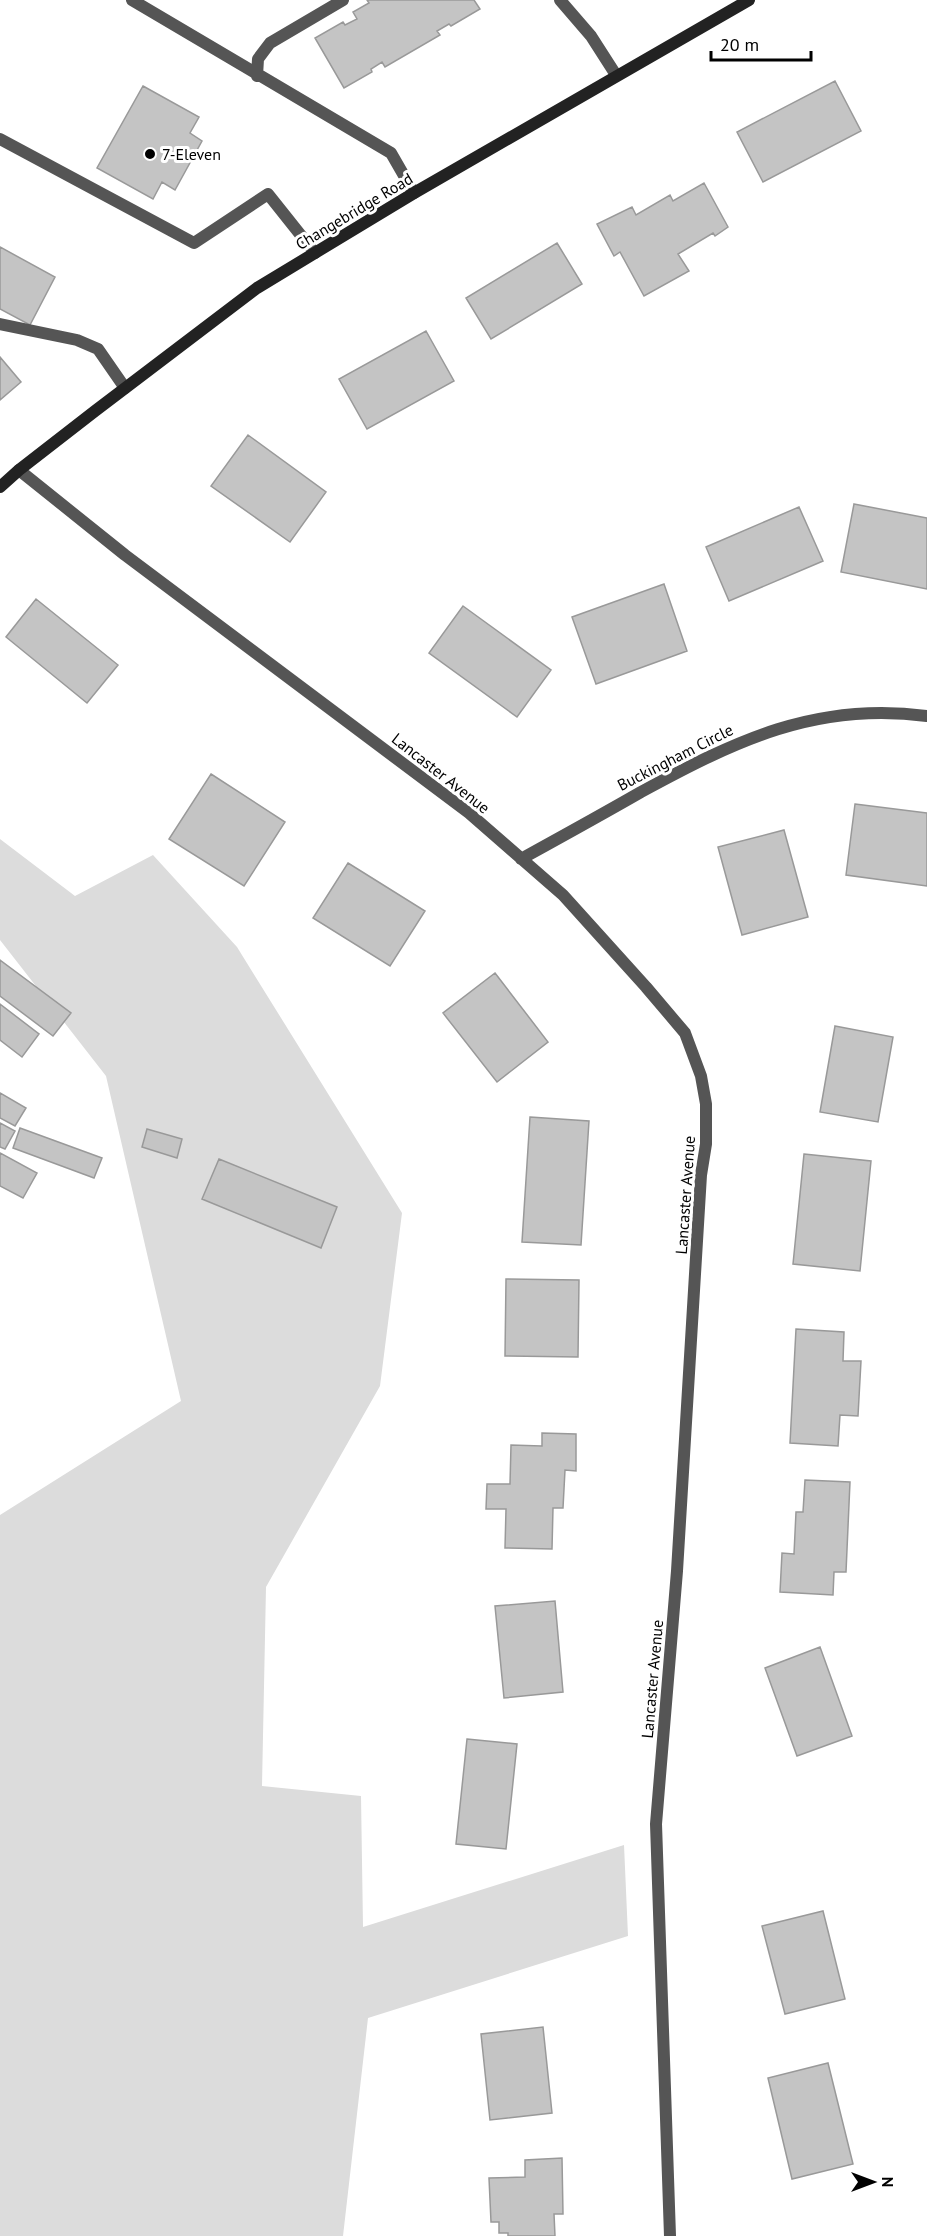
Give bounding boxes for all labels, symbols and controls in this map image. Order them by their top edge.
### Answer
scale bar [711,24,812,62]
text: 20 m [720,33,759,56]
place label: 7-Eleven [162,144,221,164]
marker: 7-Eleven [143,147,157,161]
street label: Changebridge Road [292,168,416,254]
street label: Buckingham Circle [614,719,736,795]
street label: Lancaster Avenue [388,728,494,818]
street label: Lancaster Avenue [671,1135,699,1255]
street label: Lancaster Avenue [637,1619,667,1739]
north arrow [843,2152,903,2212]
text: N [878,2177,898,2187]

